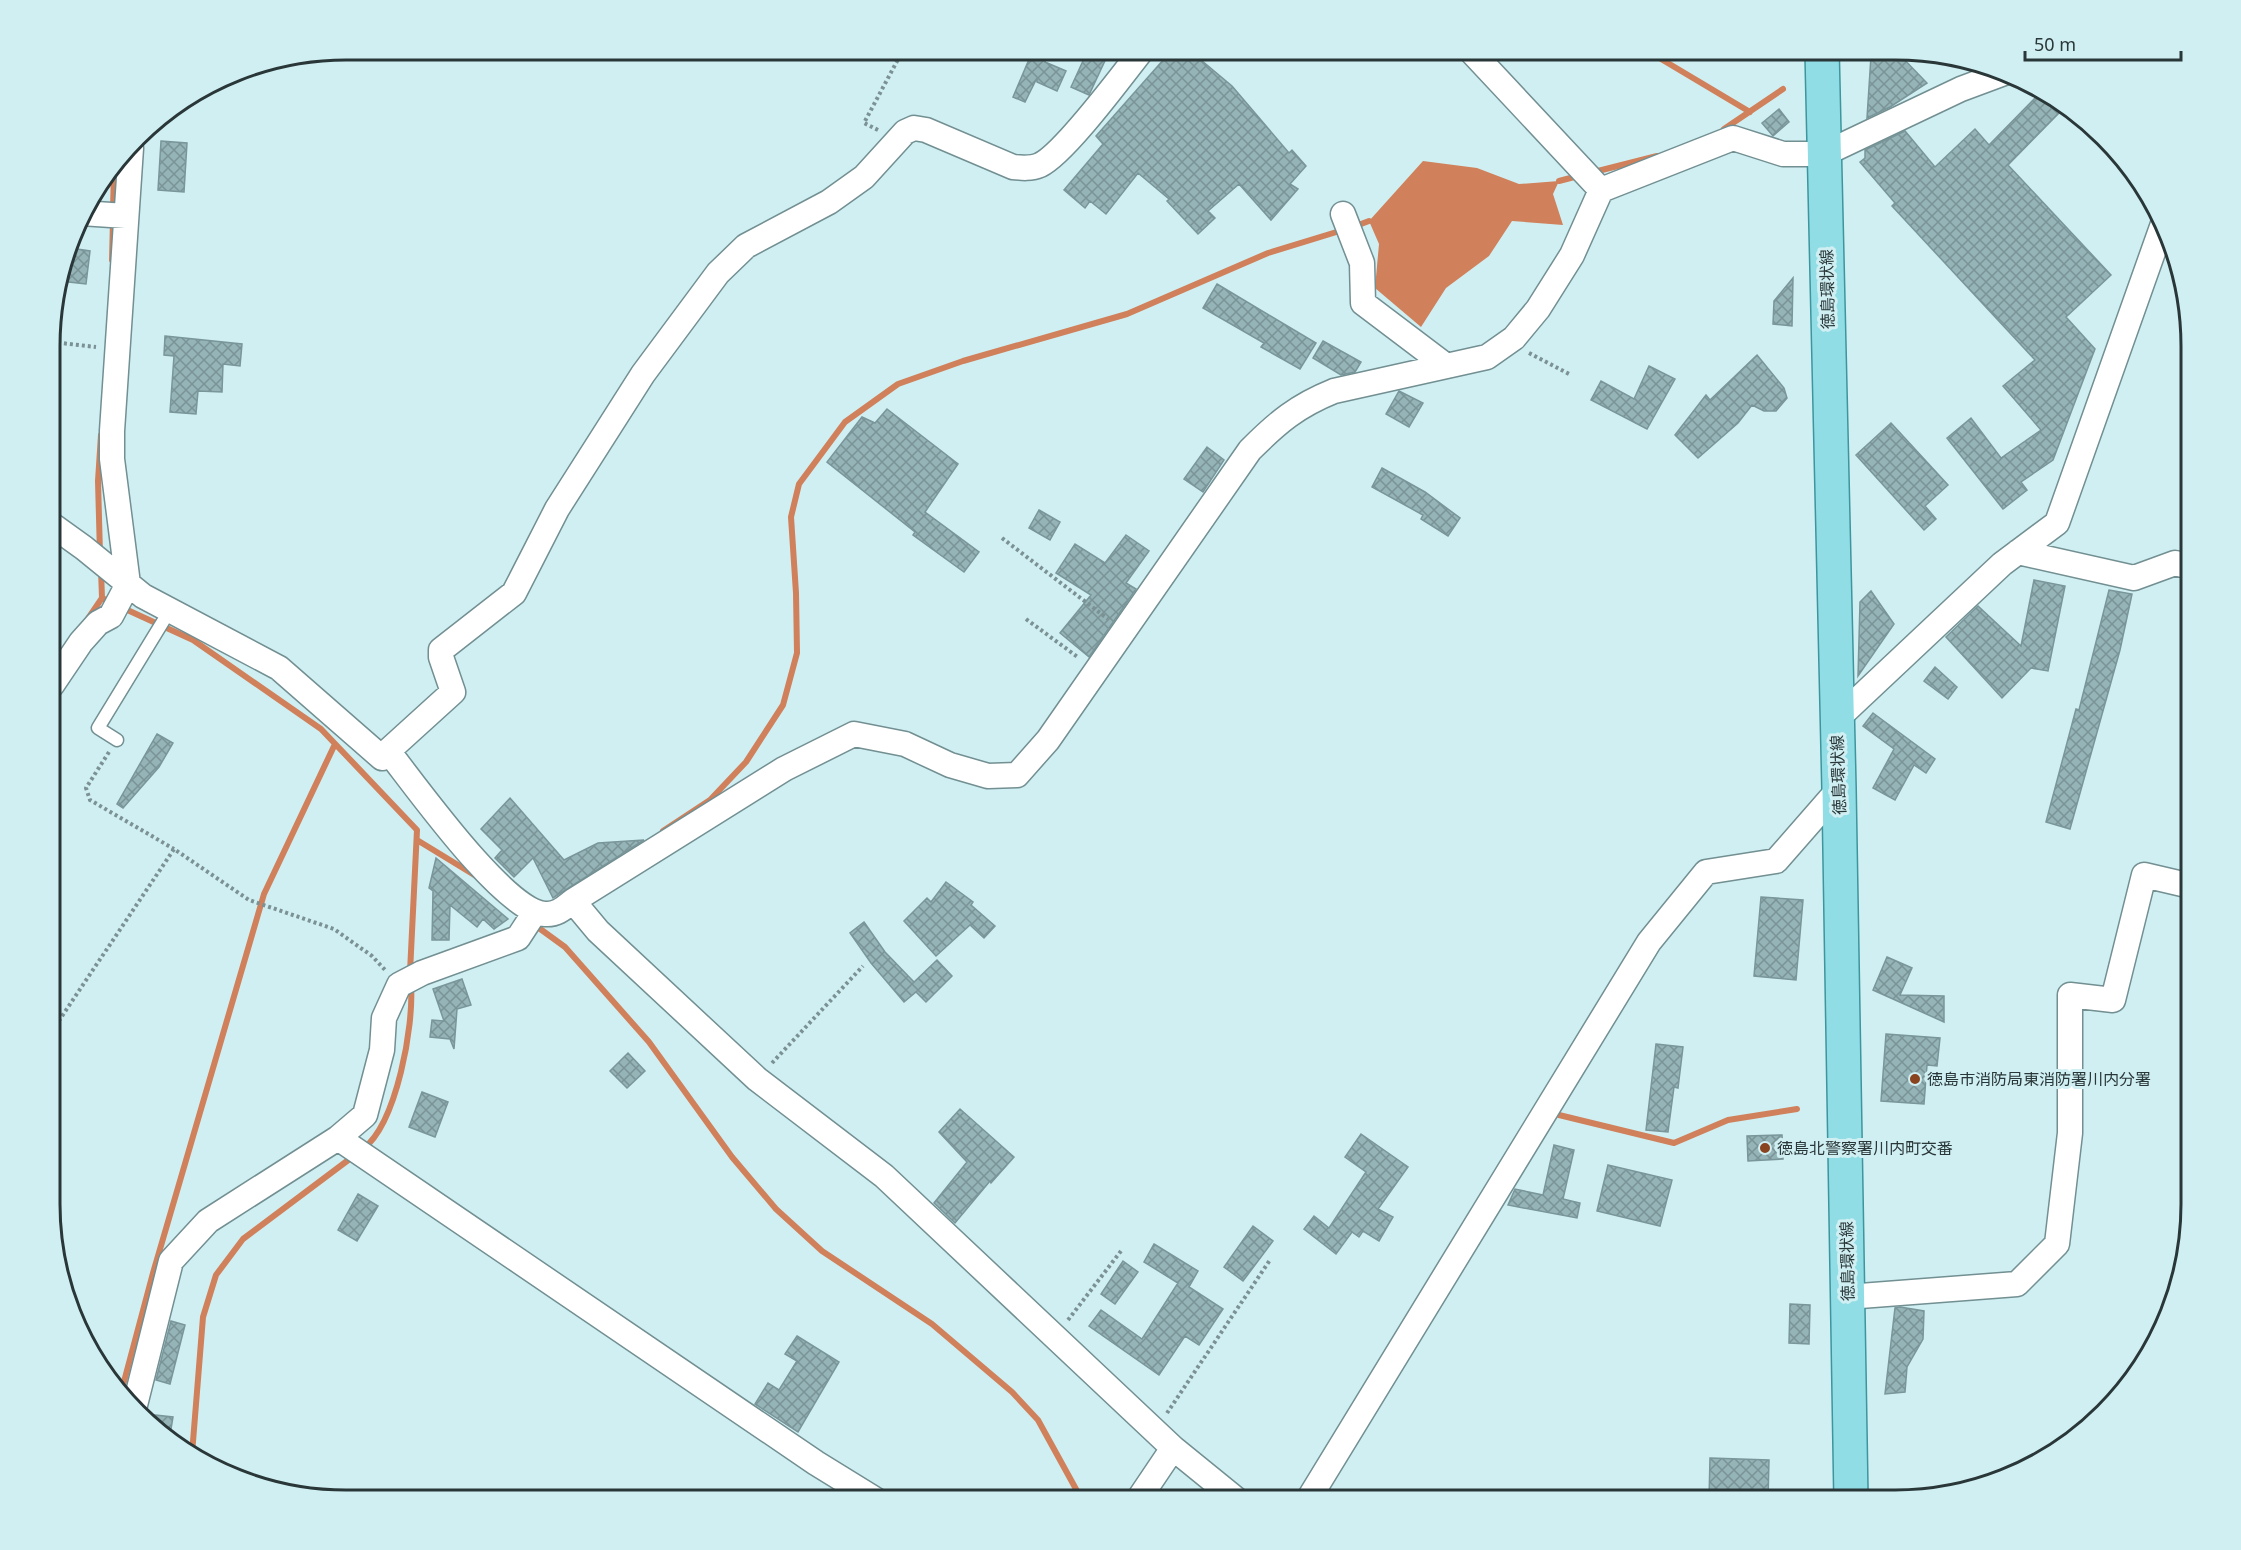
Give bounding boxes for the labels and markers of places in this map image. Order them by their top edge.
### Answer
place label: 徳島市消防局東消防署川内分署 [1927,1068,2151,1090]
marker: 徳島市消防局東消防署川内分署 [1908,1072,1922,1086]
place label: 徳島北警察署川内町交番 [1777,1137,1953,1159]
marker: 徳島北警察署川内町交番 [1758,1141,1772,1155]

